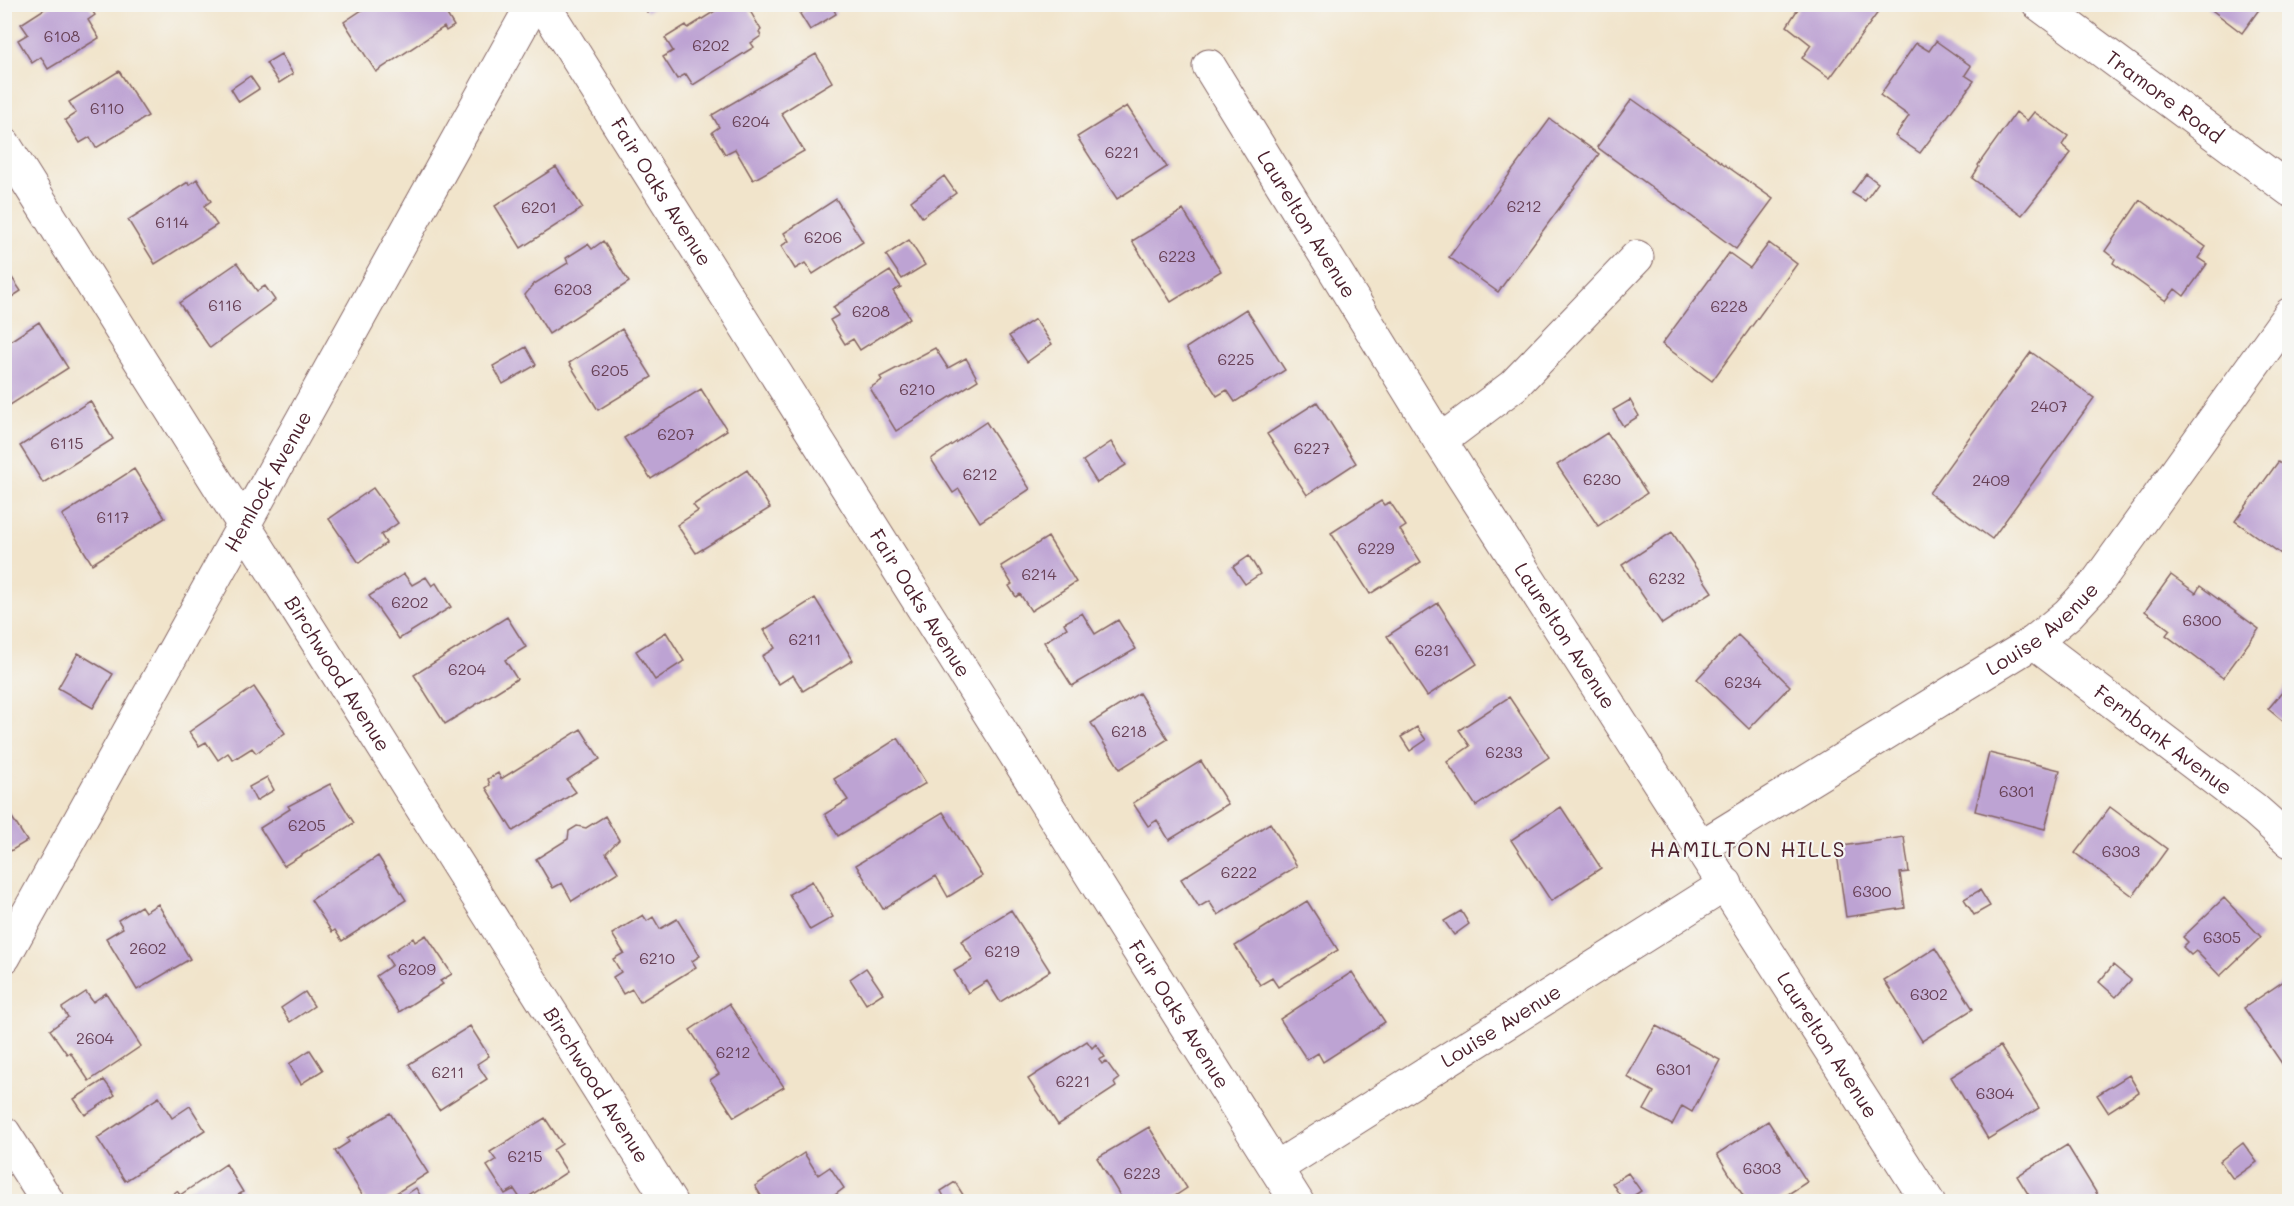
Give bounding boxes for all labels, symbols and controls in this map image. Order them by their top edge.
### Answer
house number: 6108 [44,25,81,46]
house number: 6202 [692,34,730,55]
street label: Tramore Road [2101,44,2229,148]
house number: 6110 [90,97,124,118]
house number: 6204 [732,110,771,131]
street label: Fair Oaks Avenue [606,112,719,270]
house number: 6221 [1105,141,1139,162]
street label: Laurelton Avenue [1252,145,1363,303]
house number: 6212 [1507,195,1541,216]
house number: 6201 [521,196,557,217]
house number: 6114 [155,211,189,232]
house number: 6206 [804,226,842,247]
house number: 6223 [1159,245,1195,266]
house number: 6203 [554,278,592,299]
house number: 6116 [208,294,242,315]
house number: 6228 [1710,295,1748,316]
house number: 6208 [852,300,890,321]
house number: 6225 [1218,348,1254,369]
house number: 6205 [591,359,629,380]
house number: 6210 [899,378,935,399]
house number: 2407 [2030,395,2068,416]
street label: Hemlock Avenue [218,406,317,556]
house number: 6207 [657,423,695,444]
house number: 6115 [50,432,84,453]
house number: 6227 [1294,437,1330,458]
house number: 6212 [963,463,997,484]
house number: 6230 [1583,468,1621,489]
house number: 2409 [1972,469,2010,490]
house number: 6117 [97,506,130,527]
street label: Fair Oaks Avenue [865,524,977,682]
house number: 6229 [1358,537,1394,558]
street label: Laurelton Avenue [1509,557,1622,713]
house number: 6214 [1021,563,1057,584]
house number: 6232 [1649,567,1685,588]
street label: Louise Avenue [1980,576,2103,681]
street label: Birchwood Avenue [280,590,397,756]
house number: 6202 [391,591,429,612]
house number: 6300 [2183,609,2222,630]
house number: 6211 [789,628,821,649]
house number: 6231 [1414,639,1450,660]
house number: 6204 [448,658,487,679]
house number: 6234 [1724,671,1762,692]
street label: Fernbank Avenue [2089,678,2238,800]
house number: 6218 [1111,720,1147,741]
house number: 6233 [1485,741,1523,762]
house number: 6301 [1999,780,2035,801]
house number: 6205 [288,814,326,835]
district label: HAMILTON HILLS [1650,835,1846,862]
house number: 6303 [2102,840,2140,861]
house number: 6222 [1221,861,1257,882]
house number: 6300 [1853,880,1892,901]
house number: 6305 [2203,926,2241,947]
street label: Fair Oaks Avenue [1123,935,1236,1093]
house number: 2602 [129,937,167,958]
house number: 6219 [984,940,1020,961]
house number: 6210 [639,947,675,968]
house number: 6209 [398,958,436,979]
street label: Laurelton Avenue [1772,966,1885,1123]
street label: Louise Avenue [1435,978,1565,1073]
house number: 6302 [1910,983,1948,1004]
street label: Birchwood Avenue [538,1002,656,1167]
house number: 2604 [76,1027,115,1048]
house number: 6212 [716,1041,750,1062]
house number: 6301 [1656,1058,1692,1079]
house number: 6211 [432,1061,464,1082]
house number: 6221 [1056,1070,1090,1091]
house number: 6304 [1976,1082,2015,1103]
house number: 6215 [507,1145,543,1166]
house number: 6303 [1743,1157,1781,1178]
house number: 6223 [1124,1162,1160,1183]

